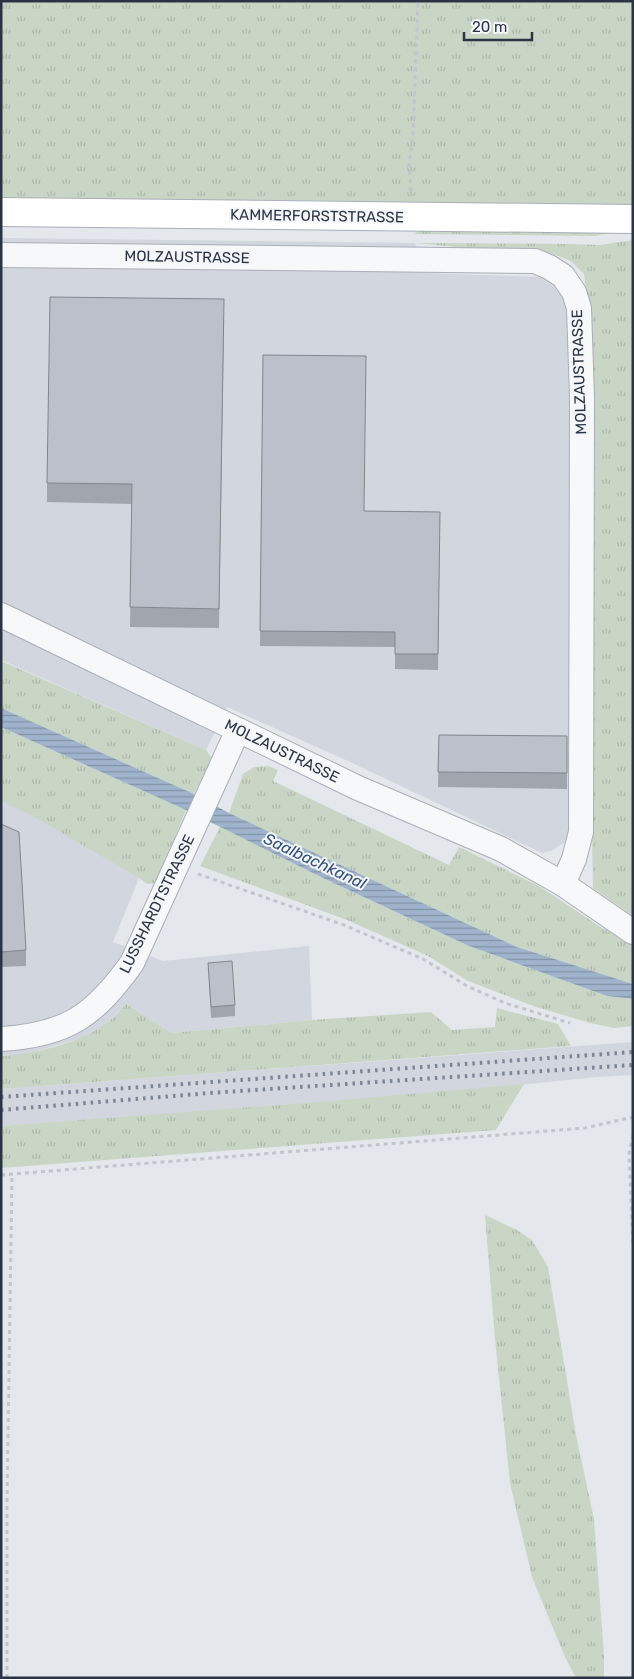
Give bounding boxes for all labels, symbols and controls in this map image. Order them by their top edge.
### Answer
scale bar [464,10,532,42]
text: 20 m [472,18,507,36]
street label: KAMMERFORSTSTRASSE [230,205,404,227]
street label: MOLZAUSTRASSE [124,247,250,267]
street label: MOLZAUSTRASSE [568,309,590,435]
street label: MOLZAUSTRASSE [222,715,342,787]
water label: Saalbachkanal [261,829,370,893]
street label: LUSSHARDTSTRASSE [116,832,198,976]

